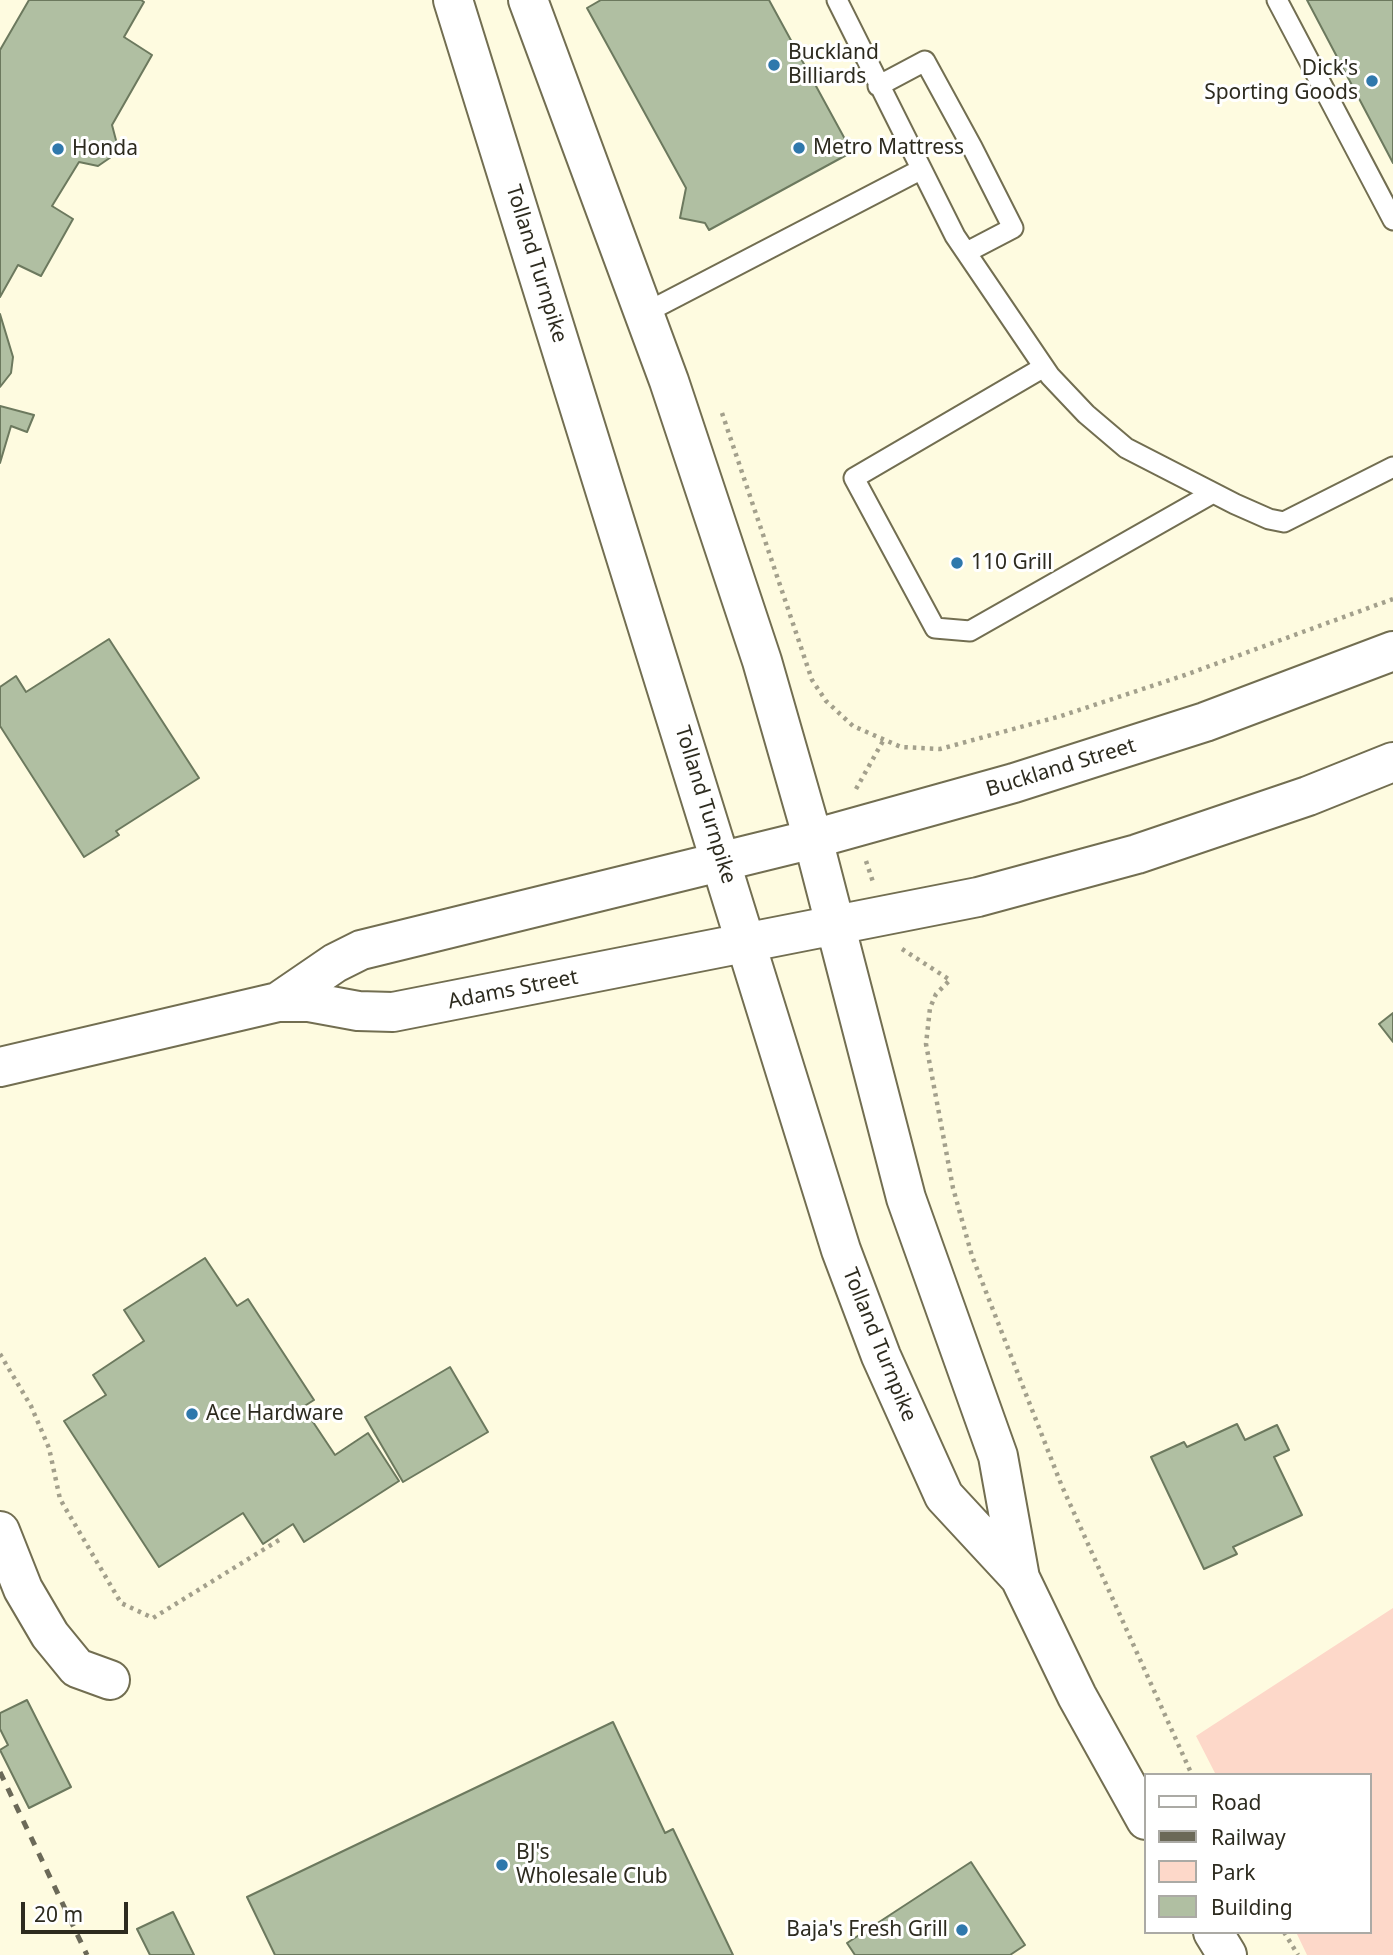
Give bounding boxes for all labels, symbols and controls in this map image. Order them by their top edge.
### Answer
place label: Buckland Billiards [788,40,879,90]
place label: Dick's Sporting Goods [1204,56,1358,106]
marker: Buckland Billiards [766,57,782,73]
marker: Dick's Sporting Goods [1364,73,1380,89]
place label: Metro Mattress [813,135,964,161]
place label: Honda [72,136,138,162]
marker: Metro Mattress [791,140,807,156]
marker: Honda [50,141,66,157]
street label: Tolland Turnpike [500,182,572,346]
place label: 110 Grill [971,550,1053,576]
marker: 110 Grill [949,555,965,571]
street label: Tolland Turnpike [669,723,741,887]
street label: Buckland Street [983,733,1139,803]
street label: Adams Street [446,965,580,1015]
street label: Tolland Turnpike [837,1264,921,1426]
place label: Ace Hardware [206,1401,344,1427]
marker: Ace Hardware [184,1406,200,1422]
legend [1144,1773,1372,1934]
text: Road [1211,1788,1261,1816]
text: Railway [1211,1823,1286,1851]
place label: BJ's Wholesale Club [516,1840,668,1890]
marker: BJ's Wholesale Club [494,1857,510,1873]
text: Park [1211,1858,1255,1886]
scale bar [24,1888,131,1932]
text: Building [1211,1893,1293,1921]
text: 20 m [34,1900,83,1928]
place label: Baja's Fresh Grill [786,1917,948,1943]
marker: Baja's Fresh Grill [954,1922,970,1938]

